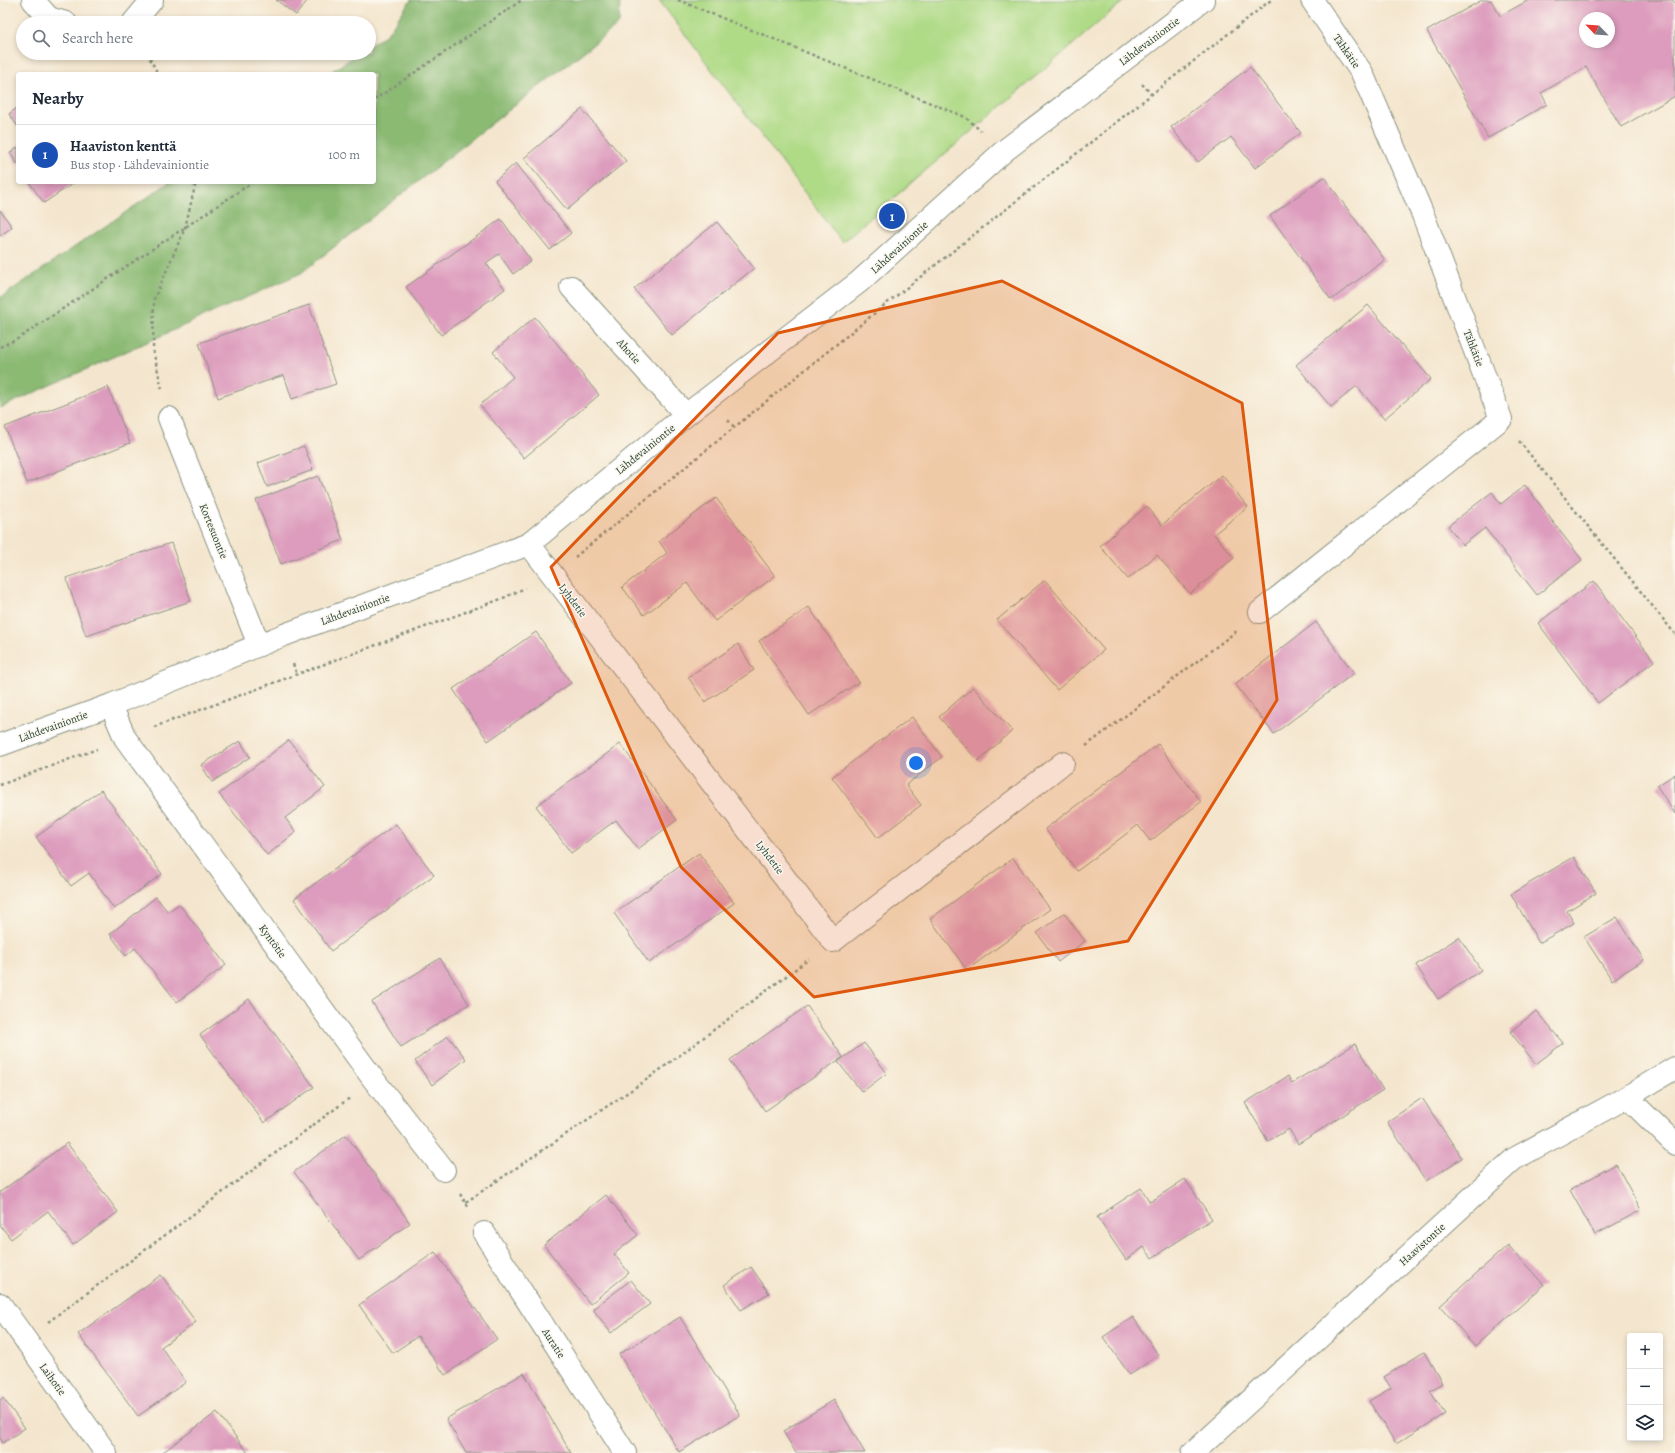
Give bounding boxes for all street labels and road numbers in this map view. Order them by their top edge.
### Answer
street label: Lähdevainiontie [1116,14,1183,69]
street label: Tähkätie [1329,31,1364,71]
street label: Lähdevainiontie [867,217,931,277]
street label: Tähkätie [1460,328,1487,369]
street label: Ahotie [613,335,644,367]
street label: Lähdevainiontie [612,421,678,478]
street label: Kortesuontie [196,501,231,561]
street label: Lyhdetie [555,580,590,620]
street label: Lähdevainiontie [318,590,392,629]
street label: Lähdevainiontie [16,707,90,746]
street label: Lyhdetie [752,837,787,877]
street label: Kyntötie [255,921,290,961]
street label: Haavistontie [1396,1220,1449,1269]
street label: Auratie [538,1324,569,1361]
street label: Laihotie [36,1360,70,1399]

